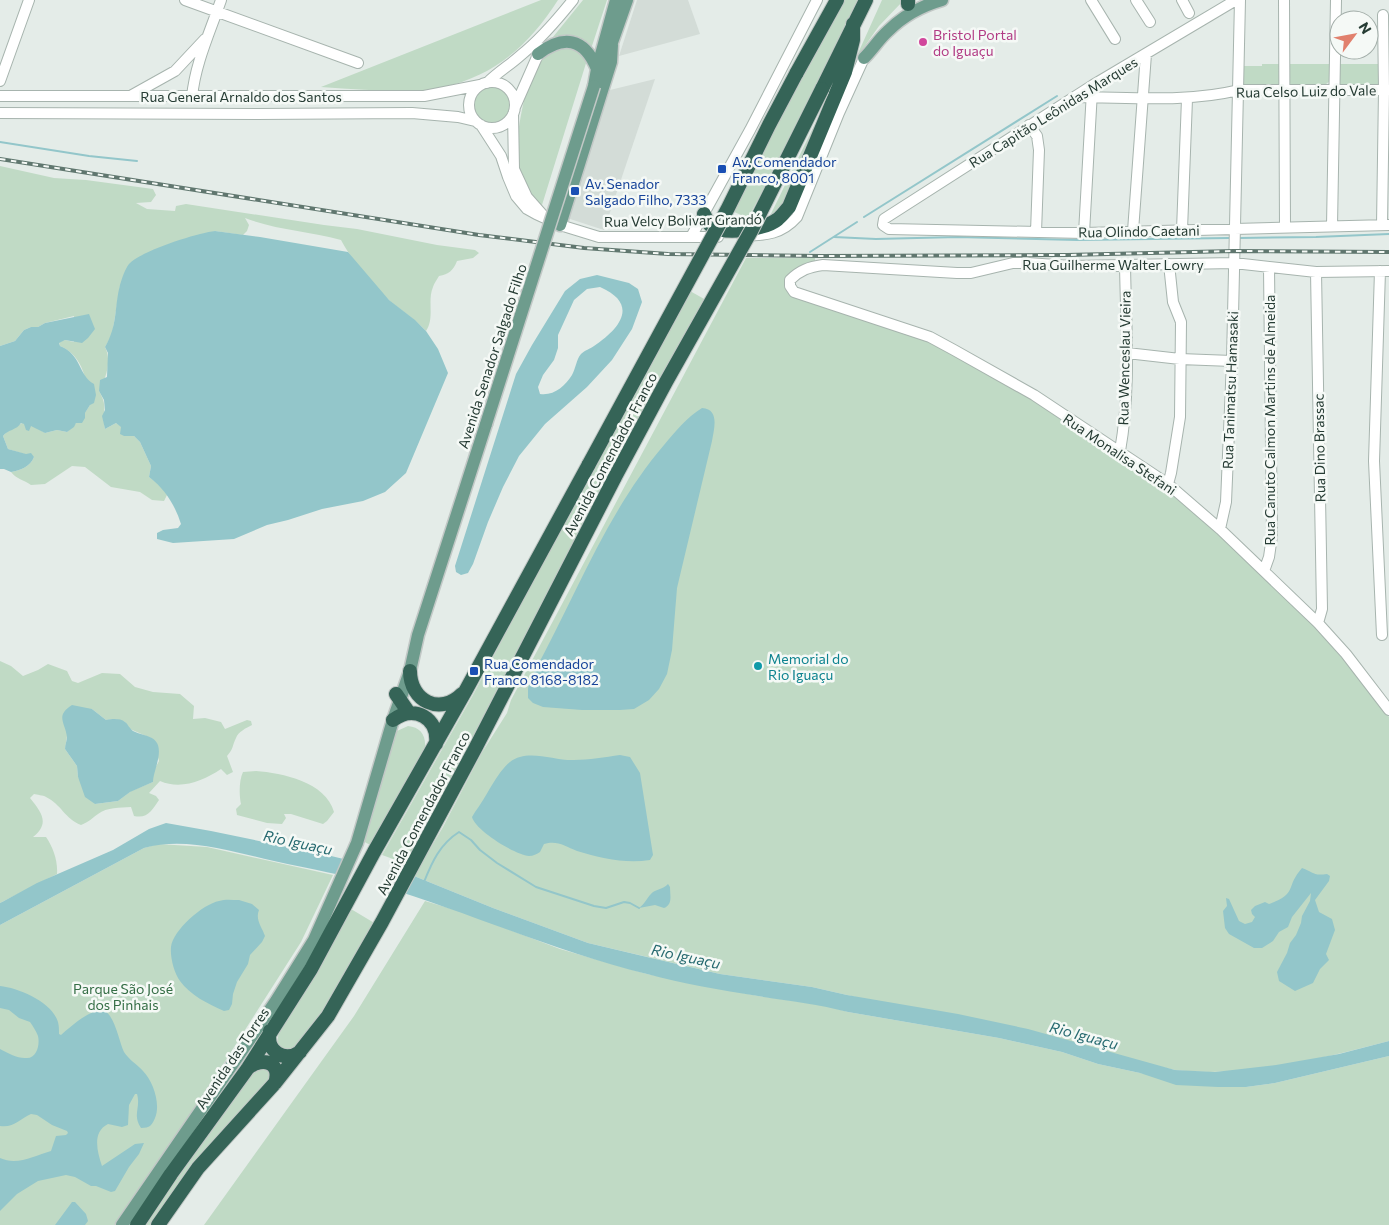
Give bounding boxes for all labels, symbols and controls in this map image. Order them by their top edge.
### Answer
north arrow [1329,10,1379,60]
text: N [1355,19,1375,37]
place label: Bristol Portal do Iguaçu [933,26,1017,59]
marker: Bristol Portal do Iguaçu [917,36,929,48]
street label: Rua Capitão Leônidas Marques [966,53,1140,171]
street label: Rua Celso Luiz do Vale [1236,81,1376,101]
street label: Rua General Arnaldo dos Santos [140,88,342,105]
place label: Av. Comendador Franco, 8001 [732,153,837,186]
marker: Av. Comendador Franco, 8001 [716,163,728,175]
place label: Av. Senador Salgado Filho, 7333 [585,175,706,208]
marker: Av. Senador Salgado Filho, 7333 [569,185,581,197]
street label: Rua Velcy Bolivar Grandó [604,210,762,230]
street label: Rua Olindo Caetani [1078,221,1200,241]
street label: Rua Guilherme Walter Lowry [1022,256,1204,273]
street label: Avenida Senador Salgado Filho [454,261,530,451]
street label: Rua Wenceslau Vieira [1114,290,1134,426]
street label: Rua Canuto Calmon Martins de Almeida [1261,295,1278,545]
street label: Rua Tanimatsu Hamasaki [1219,311,1241,469]
street label: Avenida Comendador Franco [560,369,660,539]
street label: Rua Dino Brassac [1310,393,1328,503]
street label: Rua Monalisa Stefani [1060,410,1180,498]
place label: Memorial do Rio Iguaçu [768,650,849,683]
place label: Rua Comendador Franco 8168-8182 [484,655,599,688]
marker: Memorial do Rio Iguaçu [752,660,764,672]
marker: Rua Comendador Franco 8168-8182 [468,665,480,677]
street label: Avenida Comendador Franco [373,728,473,898]
water label: Rio Iguaçu [262,826,335,858]
water label: Rio Iguaçu [650,940,723,972]
park label: Parque São José dos Pinhais [73,980,173,1013]
street label: Avenida das Torres [192,1004,272,1112]
water label: Rio Iguaçu [1048,1017,1121,1053]

